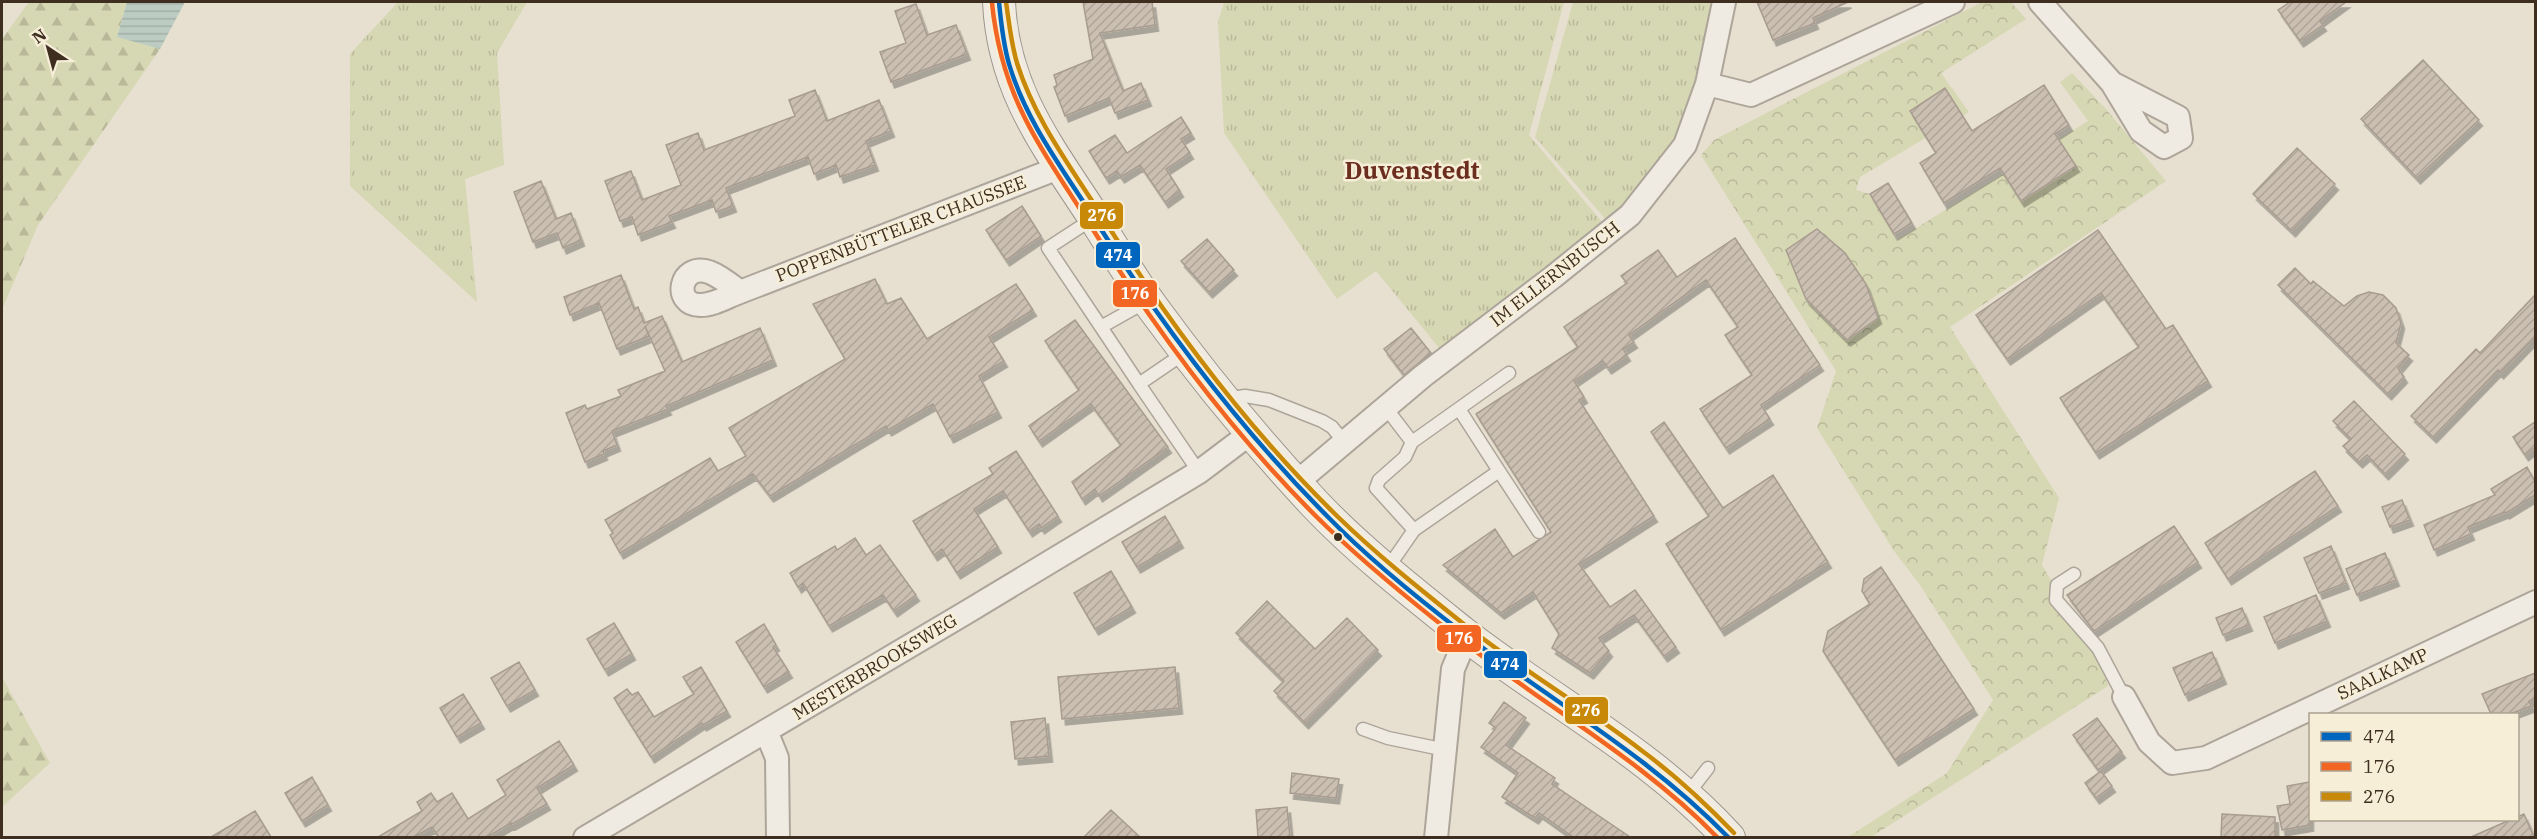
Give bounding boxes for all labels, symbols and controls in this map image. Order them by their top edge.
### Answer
north arrow [18,18,78,78]
text: N [28,24,50,48]
district label: Duvenstedt [1344,154,1480,186]
street label: POPPENBÜTTELER CHAUSSEE [772,170,1029,287]
line badge: 276 [1079,201,1124,230]
text: 276 [1088,205,1116,225]
street label: IM ELLERNBUSCH [1485,216,1624,331]
line badge: 474 [1095,241,1141,269]
text: 474 [1104,245,1133,265]
line badge: 176 [1112,279,1158,308]
text: 176 [1121,283,1149,303]
unlabelled marker [1332,531,1344,543]
street label: MESTERBROOKSWEG [788,608,961,725]
line badge: 176 [1436,624,1482,653]
text: 176 [1445,628,1473,648]
street label: SAALKAMP [2333,642,2432,705]
line badge: 474 [1483,650,1528,679]
text: 474 [1491,654,1520,674]
line badge: 276 [1564,696,1609,725]
text: 276 [1572,700,1600,720]
legend [2309,713,2519,821]
text: 474 [2363,725,2395,748]
text: 176 [2363,755,2395,778]
text: 276 [2363,785,2395,808]

